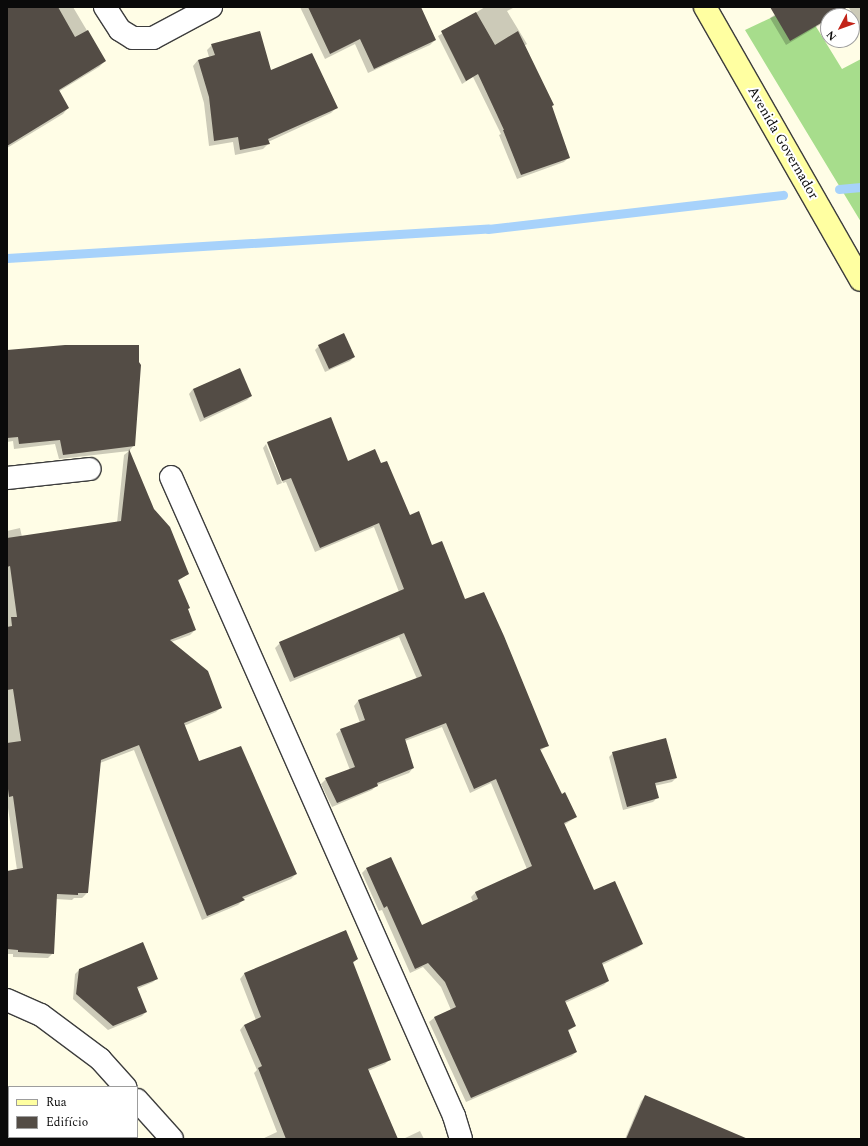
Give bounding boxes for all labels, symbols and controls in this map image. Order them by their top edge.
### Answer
north arrow [820,8,860,48]
text: N [822,27,841,45]
street label: Avenida Governador [744,84,822,202]
legend [8,1086,138,1138]
text: Rua [46,1093,67,1112]
text: Edifício [46,1113,88,1132]

